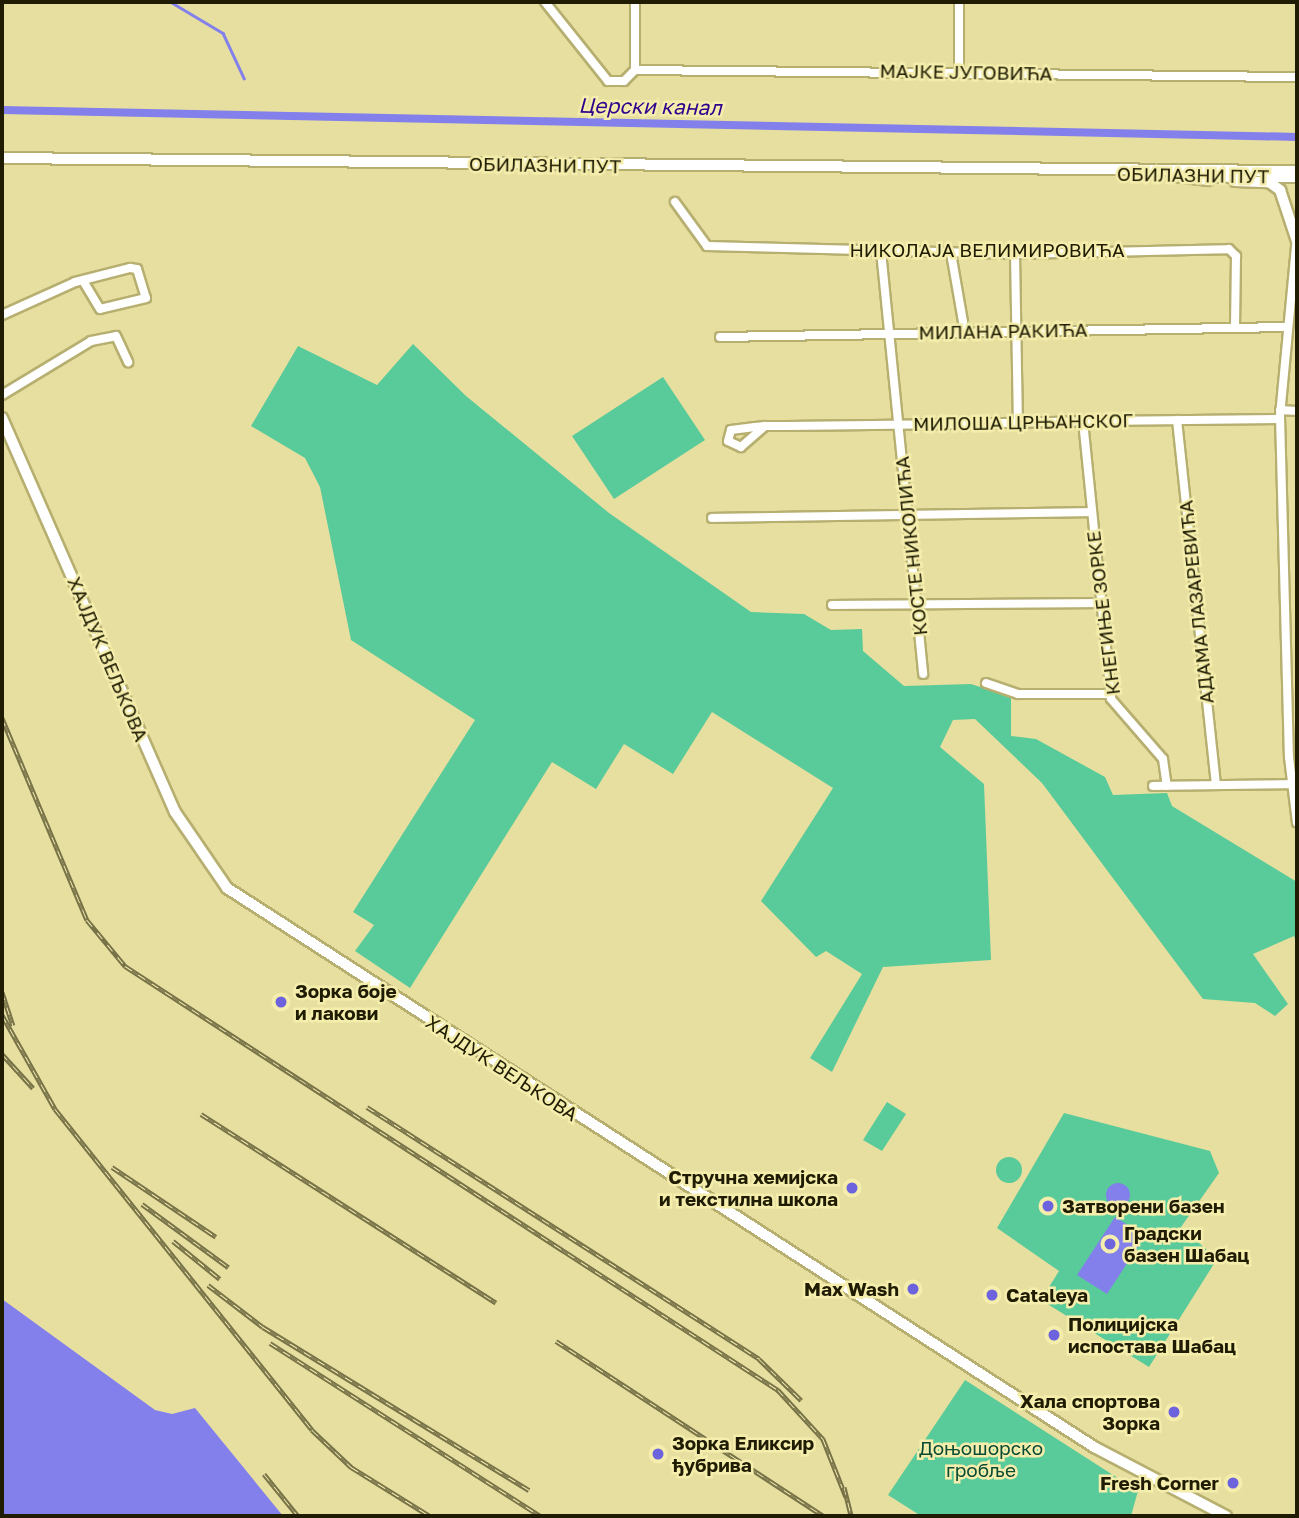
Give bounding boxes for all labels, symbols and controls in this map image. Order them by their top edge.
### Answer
street label: МАЈКЕ ЈУГОВИЋА [879,59,1053,85]
water label: Церски канал [578,92,722,120]
street label: ОБИЛАЗНИ ПУТ [469,152,621,178]
street label: ОБИЛАЗНИ ПУТ [1117,162,1269,188]
street label: НИКОЛАЈА ВЕЛИМИРОВИЋА [849,239,1125,261]
street label: МИЛАНА РАКИЋА [918,318,1088,344]
street label: МИЛОША ЦРЊАНСКОГ [913,409,1133,435]
street label: КОСТЕ НИКОЛИЋА [890,455,932,637]
street label: АДАМА ЛАЗАРЕВИЋА [1174,499,1218,705]
street label: КНЕГИЊЕ ЗОРКЕ [1082,530,1124,696]
street label: ХАЈДУК ВЕЉКОВА [63,573,153,745]
place label: Зорка боје и лакови [295,980,397,1024]
marker: Зорка боје и лакови [273,994,289,1010]
street label: ХАЈДУК ВЕЉКОВА [422,1010,582,1126]
place label: Стручна хемијска и текстилна школа [659,1166,838,1210]
marker: Стручна хемијска и текстилна школа [844,1180,860,1196]
place label: Затворени базен [1062,1195,1225,1217]
marker: Затворени базен [1040,1198,1056,1214]
place label: Градски базен Шабац [1124,1222,1249,1266]
marker: Градски базен Шабац [1102,1236,1118,1252]
place label: Max Wash [804,1278,899,1300]
marker: Max Wash [905,1281,921,1297]
place label: Cataleya [1006,1284,1088,1306]
marker: Cataleya [984,1287,1000,1303]
place label: Полицијска испостава Шабац [1068,1313,1236,1357]
marker: Полицијска испостава Шабац [1046,1327,1062,1343]
place label: Хала спортова Зорка [1020,1390,1160,1434]
marker: Хала спортова Зорка [1166,1404,1182,1420]
place label: Зорка Еликсир ђубрива [672,1432,814,1476]
park label: Доњошорско гробље [919,1437,1043,1481]
marker: Зорка Еликсир ђубрива [650,1446,666,1462]
place label: Fresh Corner [1100,1472,1219,1494]
marker: Fresh Corner [1225,1475,1241,1491]

